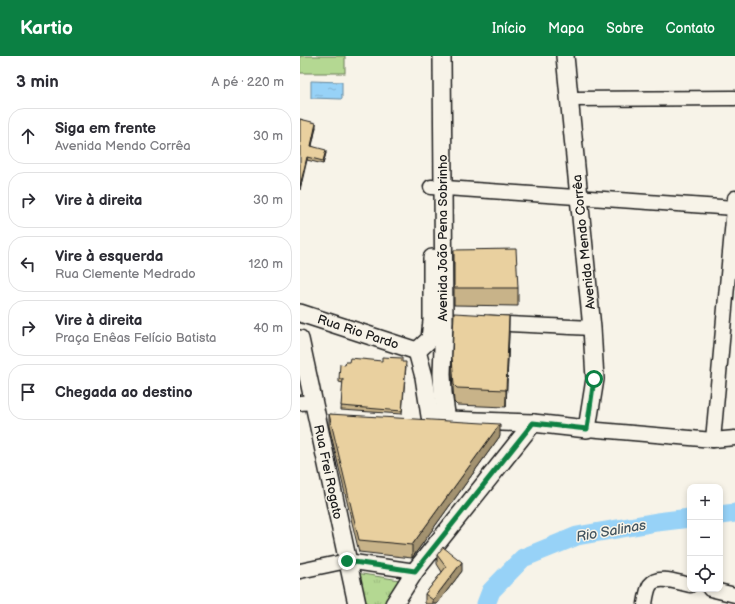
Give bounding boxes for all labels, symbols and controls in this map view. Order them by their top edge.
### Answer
text: Kartio [20,17,73,40]
text: Início [492,20,526,37]
text: Mapa [548,20,584,37]
text: Sobre [606,20,644,37]
text: Contato [666,20,715,37]
text: 3 min [16,72,59,92]
text: A pé · 220 m [211,74,284,90]
text: Siga em frente [55,119,156,138]
icon: ahead [17,125,39,147]
text: 30 m [253,128,283,144]
text: Avenida Mendo Corrêa [55,138,191,154]
street label: Avenida João Pena Sobrinho [435,154,451,322]
street label: Avenida Mendo Corrêa [569,174,599,310]
icon: right [17,189,39,211]
text: Vire à direita [55,191,142,210]
text: 30 m [253,192,283,208]
text: Vire à esquerda [55,247,163,266]
icon: left [17,253,39,275]
text: 120 m [248,256,283,272]
text: Rua Clemente Medrado [55,266,196,282]
text: Vire à direita [55,311,142,330]
street label: Rua Rio Pardo [315,311,401,353]
icon: right [17,317,39,339]
text: 40 m [253,320,283,336]
text: Praça Enêas Felício Batista [55,330,216,346]
route start [585,370,603,388]
icon: arrive [17,381,39,403]
text: Chegada ao destino [55,383,193,402]
street label: Rua Frei Rogato [310,423,346,521]
map controls [687,484,723,592]
button: + [687,484,723,520]
water label: Rio Salinas [575,516,647,546]
button: − [687,520,723,556]
route end [338,552,356,570]
button: locate [687,556,723,592]

